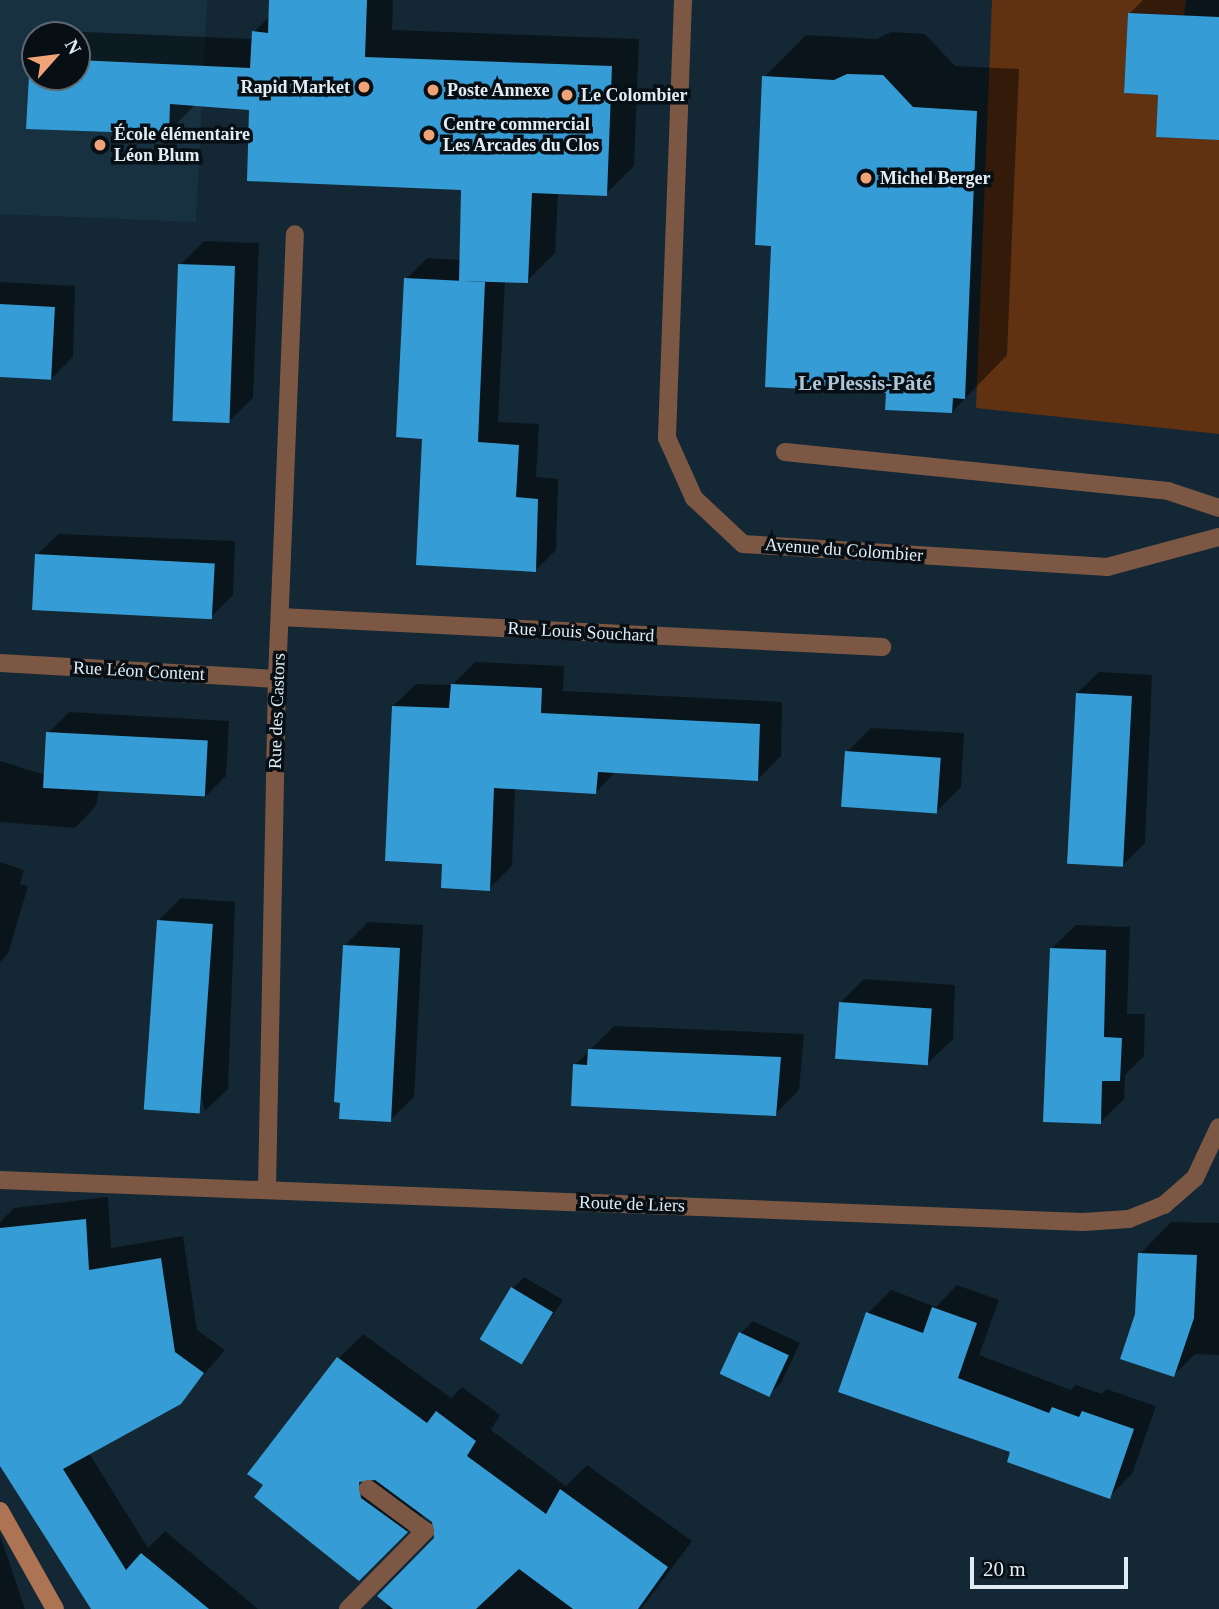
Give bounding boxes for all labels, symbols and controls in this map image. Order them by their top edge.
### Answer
north arrow [21,21,91,91]
text: N [61,36,86,58]
place label: Rapid Market [241,76,350,98]
marker: Rapid Market [356,79,372,95]
place label: Poste Annexe [447,79,550,101]
marker: Poste Annexe [425,82,441,98]
place label: Le Colombier [581,84,687,106]
marker: Le Colombier [559,87,575,103]
place label: Centre commercial Les Arcades du Clos [443,114,600,156]
place label: École élémentaire Léon Blum [114,124,250,166]
marker: Centre commercial Les Arcades du Clos [421,127,437,143]
marker: École élémentaire Léon Blum [92,137,108,153]
place label: Michel Berger [880,167,990,189]
marker: Michel Berger [858,170,874,186]
district label: Le Plessis-Pâté [798,370,932,396]
street label: Avenue du Colombier [764,534,924,566]
street label: Rue Louis Souchard [507,617,655,647]
street label: Rue des Castors [264,653,290,769]
street label: Rue Léon Content [73,657,205,685]
street label: Route de Liers [579,1191,685,1217]
scale bar [974,1542,1132,1586]
text: 20 m [983,1557,1026,1581]

